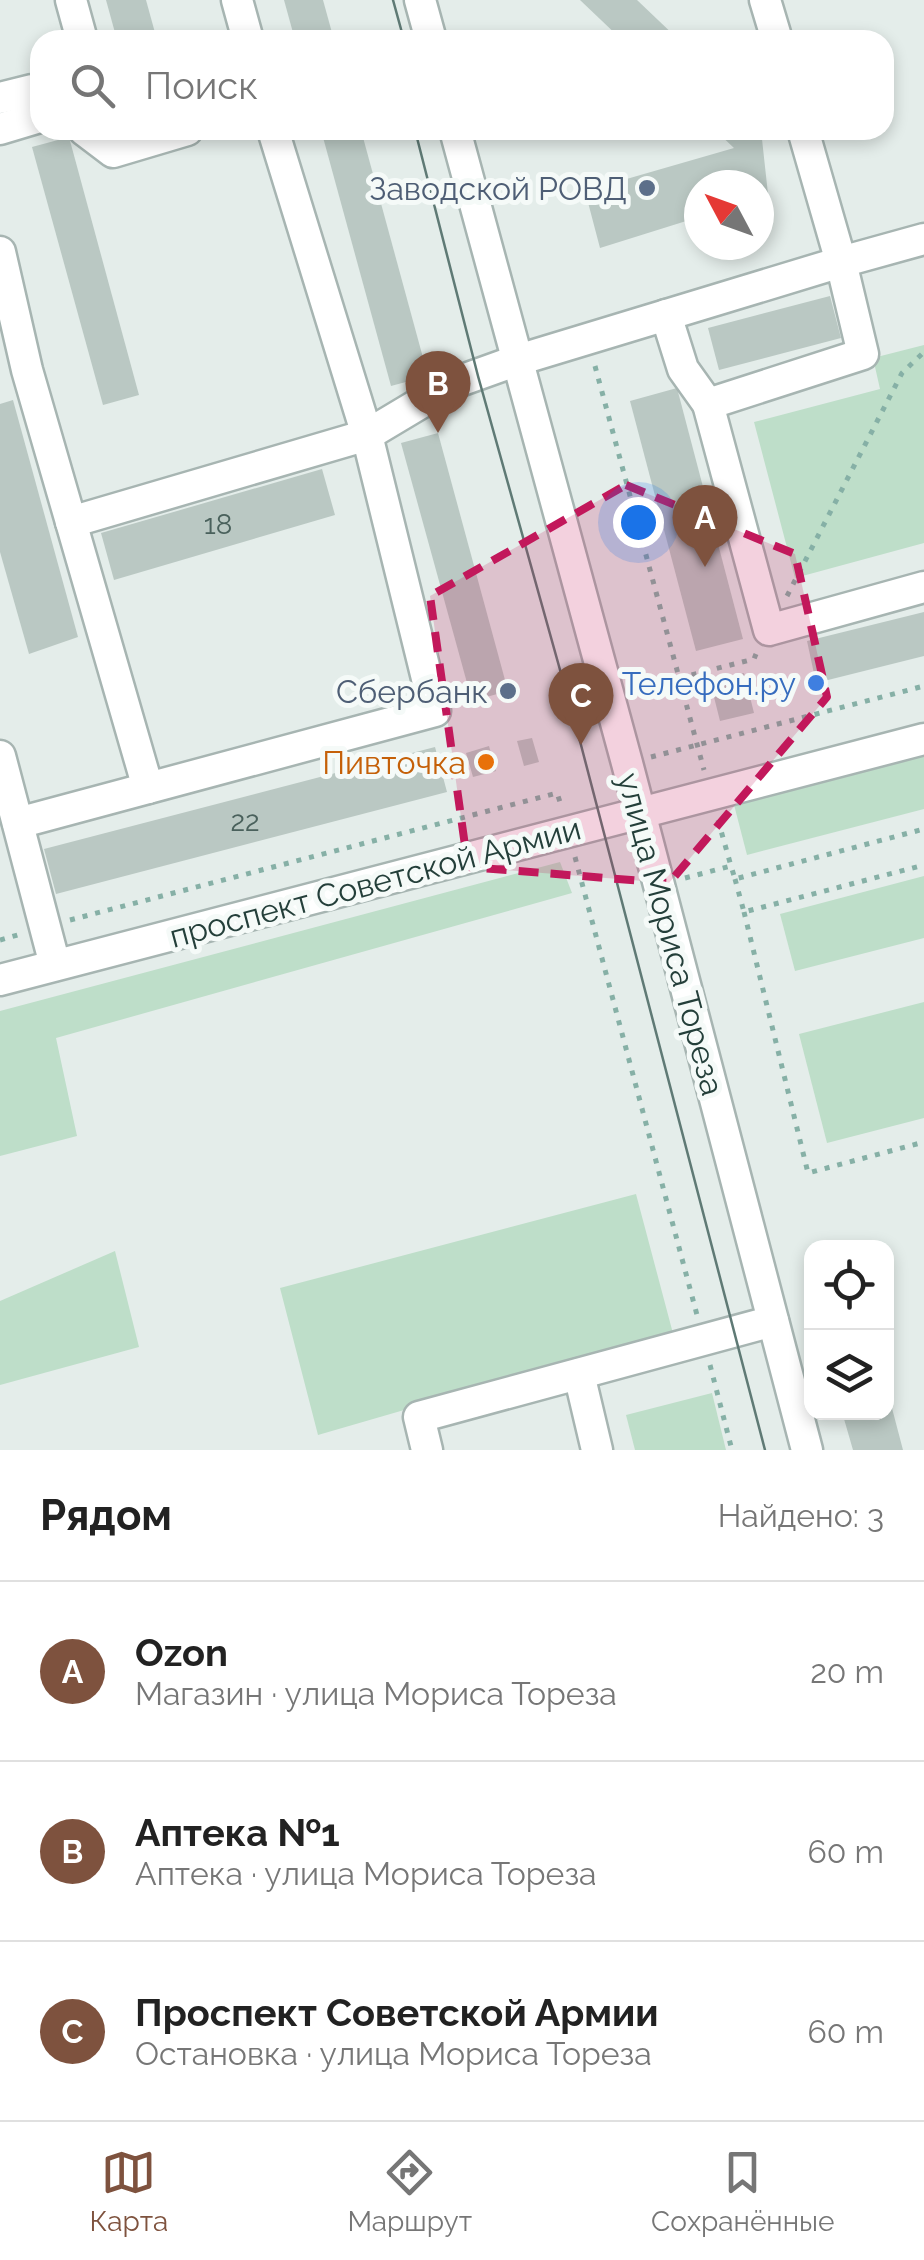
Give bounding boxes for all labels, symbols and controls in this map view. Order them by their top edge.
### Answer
search box [30,30,894,140]
icon: search [65,58,120,113]
text: Поиск [145,63,258,108]
place label: Заводской РОВД [369,170,627,207]
north arrow [684,170,774,260]
marker: Заводской РОВД [636,177,658,199]
pin: B [406,350,470,433]
pin: A [672,484,738,567]
your location [613,497,664,548]
house number: 18 [204,508,232,541]
pin: C [548,662,614,745]
place label: Телефон.ру [622,665,796,702]
marker: Телефон.ру [805,672,827,694]
place label: Сбербанк [336,673,488,710]
marker: Сбербанк [497,680,519,702]
place label: Пивточка [322,744,466,781]
marker: Пивточка [475,751,497,773]
street label: улица Мориса Тореза [610,769,732,1099]
house number: 22 [230,805,260,838]
street label: проспект Советской Армии [165,809,585,955]
map controls [804,1240,894,1420]
button: locate [804,1240,894,1330]
button: layers [804,1330,894,1420]
text: Рядом [40,1491,172,1540]
text: Найдено: 3 [718,1497,884,1534]
text: Ozon [135,1630,228,1675]
text: A [62,1653,83,1690]
text: 20 m [810,1653,884,1690]
text: Магазин · улица Мориса Тореза [135,1675,617,1712]
text: Аптека №1 [135,1810,340,1855]
text: B [62,1833,83,1870]
text: 60 m [808,1833,884,1870]
text: Аптека · улица Мориса Тореза [135,1855,597,1892]
text: Проспект Советской Армии [135,1990,659,2035]
text: C [62,2013,83,2050]
text: 60 m [808,2013,884,2050]
text: Остановка · улица Мориса Тореза [135,2035,652,2072]
tab: Карта [90,2145,168,2238]
tab: Маршрут [347,2145,472,2238]
tab: Сохранённые [651,2145,834,2238]

